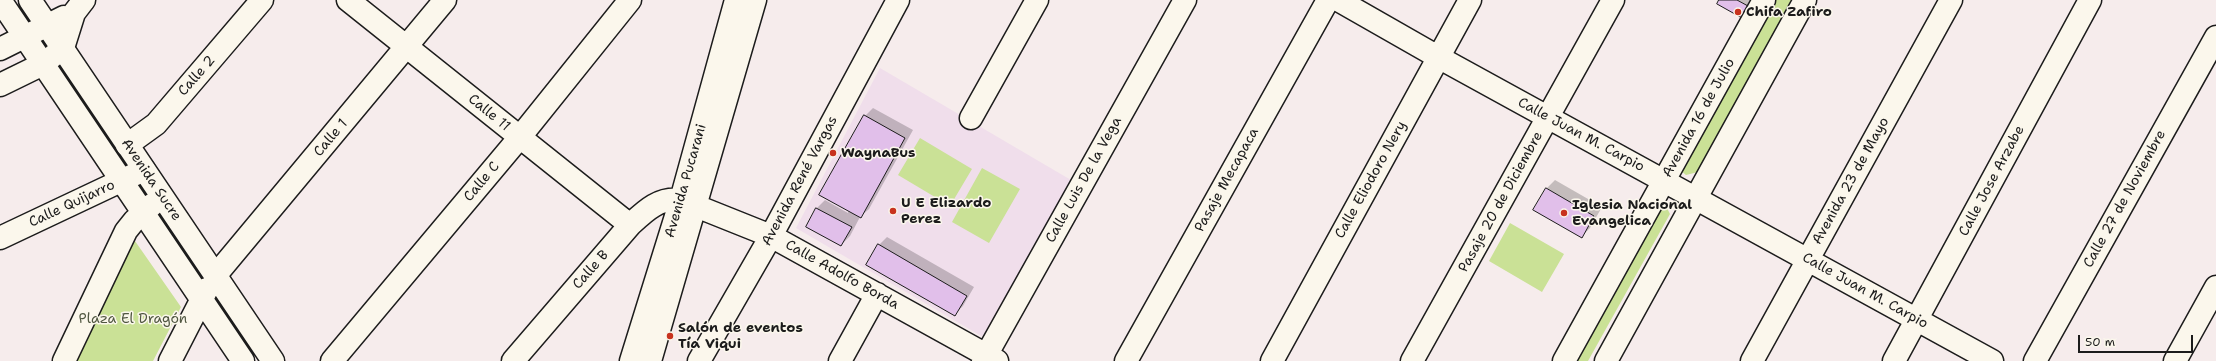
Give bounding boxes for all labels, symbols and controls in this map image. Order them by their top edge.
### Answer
place label: Chifa Zafiro [1746,4,1832,20]
marker: Chifa Zafiro [1733,7,1743,17]
street label: Calle 2 [175,52,219,100]
street label: Avenida 16 de Julio [1659,55,1739,181]
street label: Calle 11 [465,91,513,135]
street label: Calle Juan M. Carpio [1515,94,1647,176]
street label: Avenida René Vargas [759,113,841,249]
street label: Calle Luis De la Vega [1042,114,1126,246]
street label: Avenida 23 de Mayo [1809,114,1893,248]
street label: Calle 1 [310,116,352,160]
street label: Calle Eliodoro Nery [1332,118,1410,242]
street label: Avenida Pucarani [662,122,710,240]
street label: Calle Jose Arzabe [1956,123,2028,239]
street label: Pasaje Mecapaca [1191,125,1263,235]
street label: Calle 27 de Noviembre [2080,127,2170,271]
street label: Pasaje 20 de Diciembre [1455,129,1547,275]
street label: Avenida Sucre [117,136,185,224]
place label: WaynaBus [841,145,915,161]
marker: WaynaBus [828,148,838,158]
street label: Calle C [461,159,503,205]
street label: Calle Quijarro [26,177,118,231]
place label: U E Elizardo Perez [901,195,991,228]
place label: Iglesia Nacional Evangelica [1572,197,1692,230]
marker: U E Elizardo Perez [888,206,898,216]
marker: Iglesia Nacional Evangelica [1559,208,1569,218]
street label: Calle Adolfo Borda [782,237,902,313]
street label: Calle B [569,247,613,293]
street label: Calle Juan M. Carpio [1799,249,1931,333]
park label: Plaza El Dragón [79,311,187,327]
place label: Salón de eventos Tía Viqui [678,320,803,352]
scale bar [2080,327,2195,353]
marker: Salón de eventos Tía Viqui [665,331,675,341]
text: 50 m [2085,334,2115,350]

